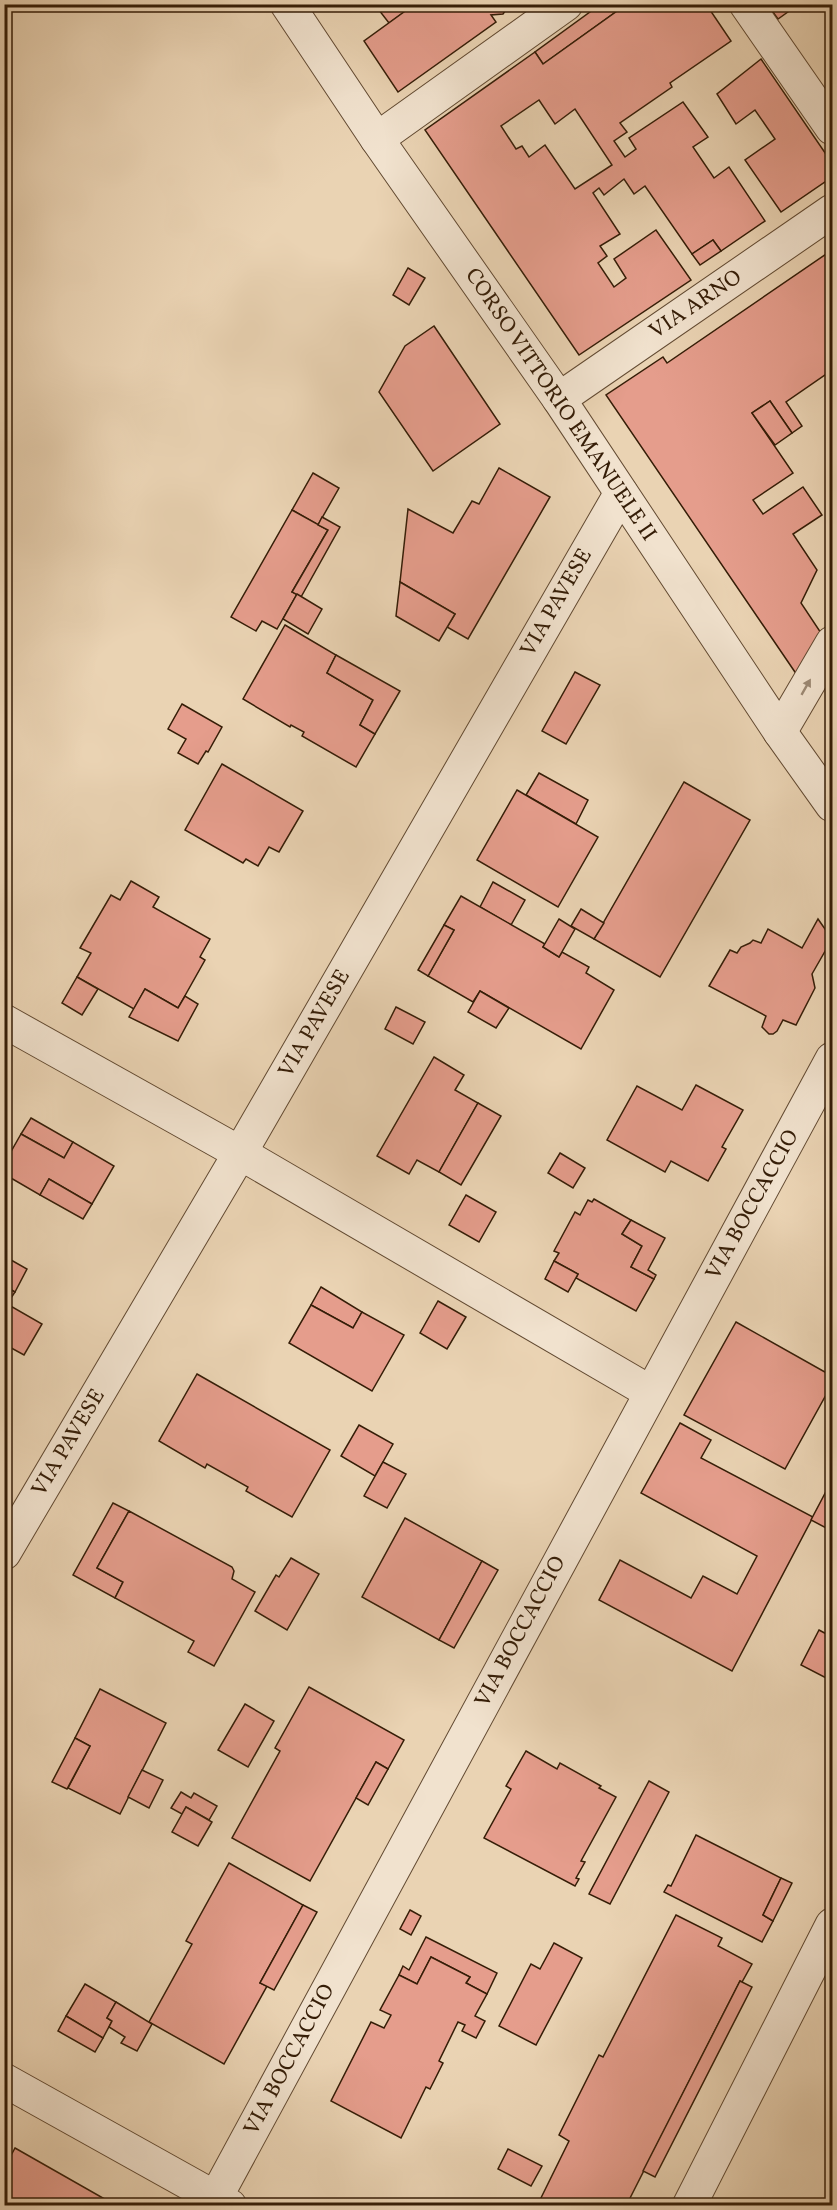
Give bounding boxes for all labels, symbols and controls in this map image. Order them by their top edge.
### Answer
street label: CORSO VITTORIO EMANUELE II [457,262,663,548]
street label: VIA ARNO [644,263,748,347]
street label: VIA PAVESE [513,543,601,663]
one-way arrow [801,679,811,696]
street label: VIA PAVESE [271,964,359,1084]
street label: VIA BOCCACCIO [699,1124,807,1286]
street label: VIA PAVESE [25,1383,113,1503]
street label: VIA BOCCACCIO [468,1551,574,1713]
street label: VIA BOCCACCIO [237,1979,343,2141]

